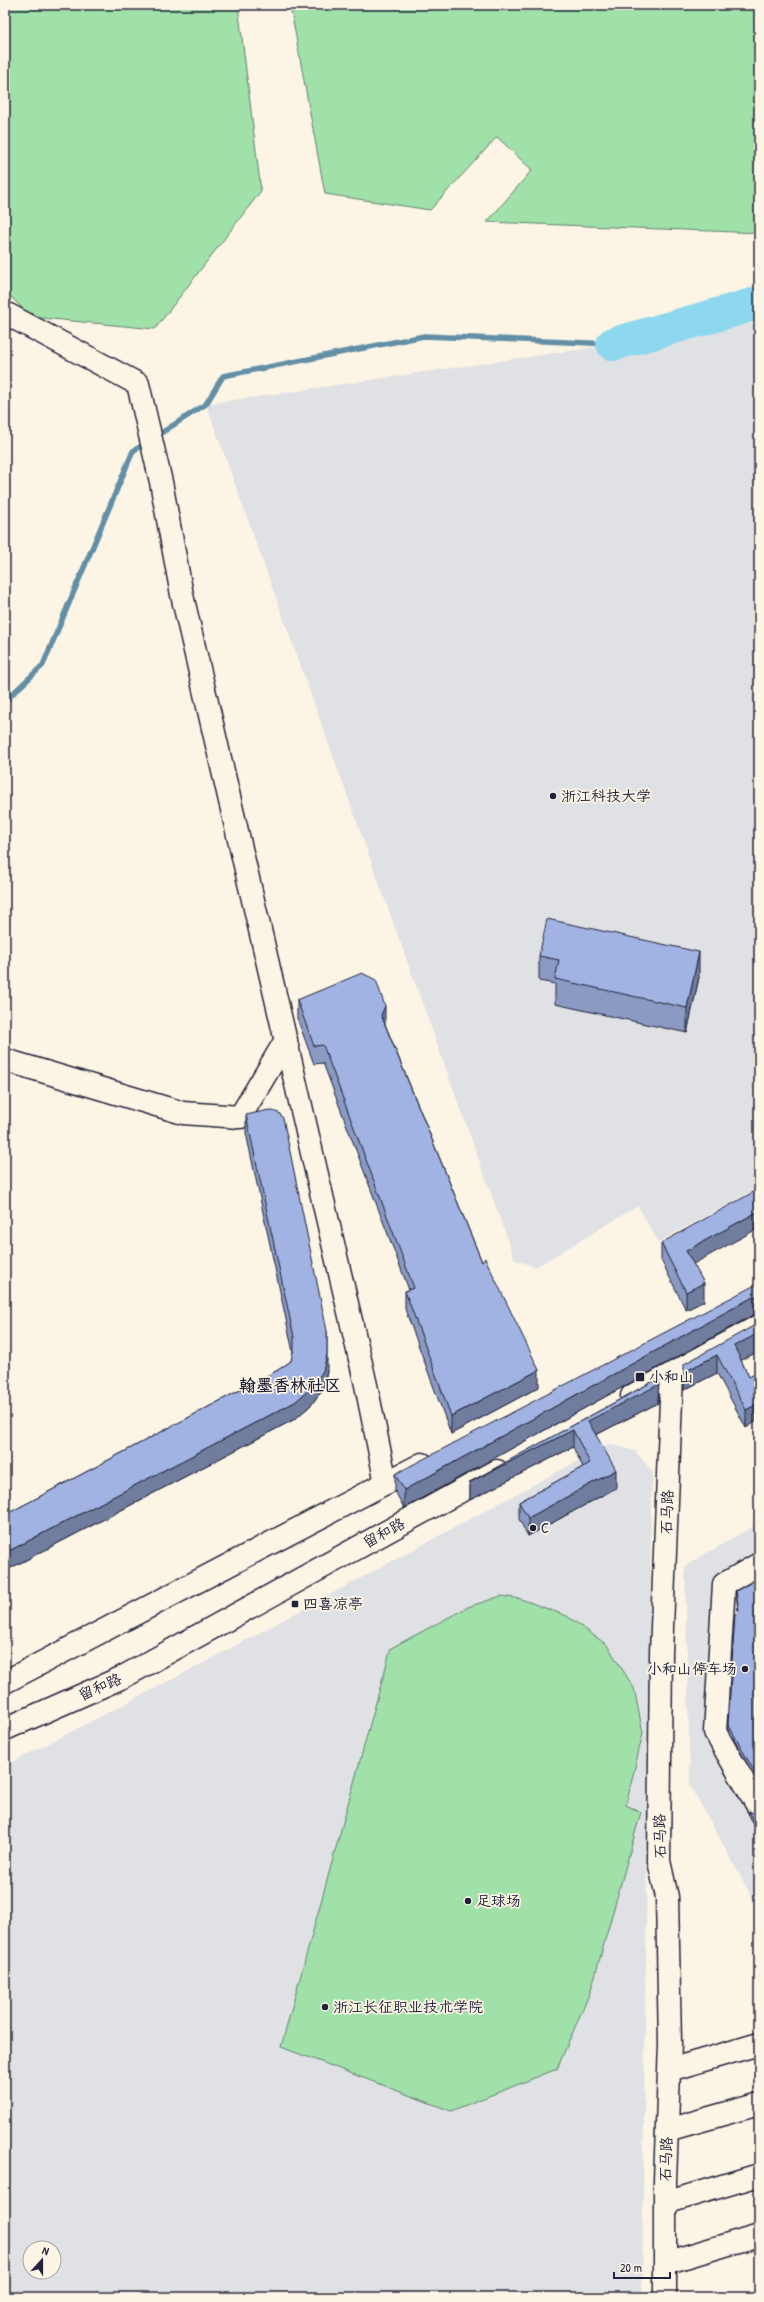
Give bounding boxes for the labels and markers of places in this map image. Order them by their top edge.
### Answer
place label: 浙江科技大学 [561,785,651,806]
marker: 浙江科技大学 [548,791,558,801]
place label: 小和山 [649,1366,694,1387]
marker: 小和山 [634,1371,646,1383]
place label: C [541,1517,549,1538]
marker: C [528,1523,538,1533]
place label: 四喜凉亭 [303,1593,363,1614]
marker: 四喜凉亭 [290,1599,300,1609]
place label: 小和山停车场 [647,1658,737,1679]
marker: 小和山停车场 [740,1664,750,1674]
place label: 足球场 [476,1890,521,1911]
marker: 足球场 [463,1896,473,1906]
place label: 浙江长征职业技术学院 [333,1996,483,2017]
marker: 浙江长征职业技术学院 [320,2002,330,2012]

